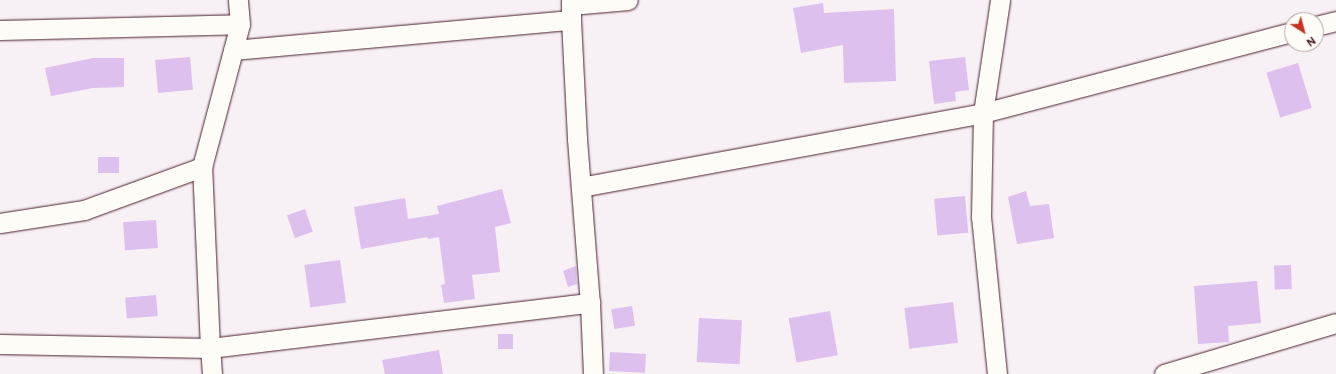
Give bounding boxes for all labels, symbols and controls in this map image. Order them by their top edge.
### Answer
north arrow [1284,12,1324,52]
text: N [1304,34,1318,49]

